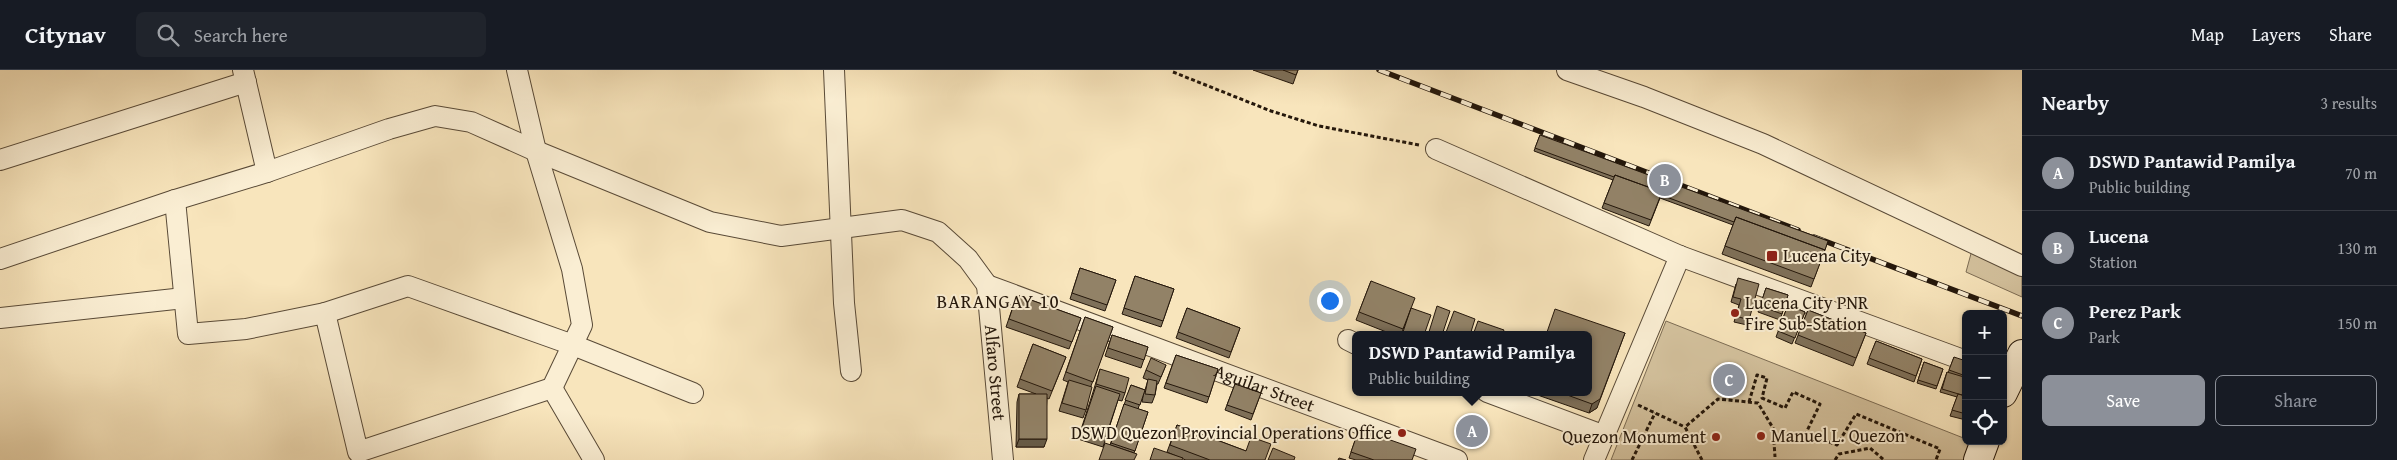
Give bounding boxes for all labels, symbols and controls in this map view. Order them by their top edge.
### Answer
search box [136,12,486,57]
text: Citynav [25,17,106,52]
icon: search [154,21,182,49]
text: Search here [194,21,288,49]
text: Map [2191,21,2224,48]
text: Layers [2252,21,2301,48]
text: Share [2329,21,2372,48]
text: Nearby [2042,87,2109,118]
text: 3 results [2320,91,2377,115]
text: DSWD Pantawid Pamilya [2089,147,2295,175]
pin: B [1649,161,1681,199]
text: A [2053,161,2063,185]
text: 70 m [2345,161,2377,185]
text: Public building [2089,175,2190,199]
text: Lucena [2089,222,2149,250]
text: B [2053,236,2063,260]
text: 130 m [2337,236,2377,260]
place label: Lucena City [1783,242,1871,269]
marker: Lucena City [1765,249,1779,263]
text: Station [2089,250,2137,274]
district label: BARANGAY 10 [936,287,1060,315]
your location [1317,288,1343,314]
place label: Lucena City PNR Fire Sub-Station [1745,289,1869,337]
text: Perez Park [2089,297,2181,325]
marker: Lucena City PNR Fire Sub-Station [1729,307,1741,319]
map controls [1962,310,2007,445]
button: + [1962,310,2007,355]
text: C [2053,311,2063,335]
text: 150 m [2337,311,2377,335]
street label: Alfaro Street [978,323,1013,422]
text: Park [2089,325,2120,349]
popup [1352,331,1592,396]
text: DSWD Pantawid Pamilya [1369,338,1575,366]
button: − [1962,355,2007,400]
street label: Aguilar Street [1211,357,1319,419]
pin: C [1713,361,1745,399]
text: Public building [1369,366,1470,390]
button: Save [2042,375,2205,426]
button: Share [2215,375,2377,426]
button: locate [1962,400,2007,445]
pin: A [1456,412,1488,450]
place label: DSWD Quezon Provincial Operations Office [1071,419,1392,446]
place label: Manuel L. Quezon [1771,422,1905,449]
place label: Quezon Monument [1562,423,1707,450]
marker: DSWD Quezon Provincial Operations Office [1396,427,1408,439]
marker: Manuel L. Quezon [1755,430,1767,442]
marker: Quezon Monument [1710,431,1722,443]

